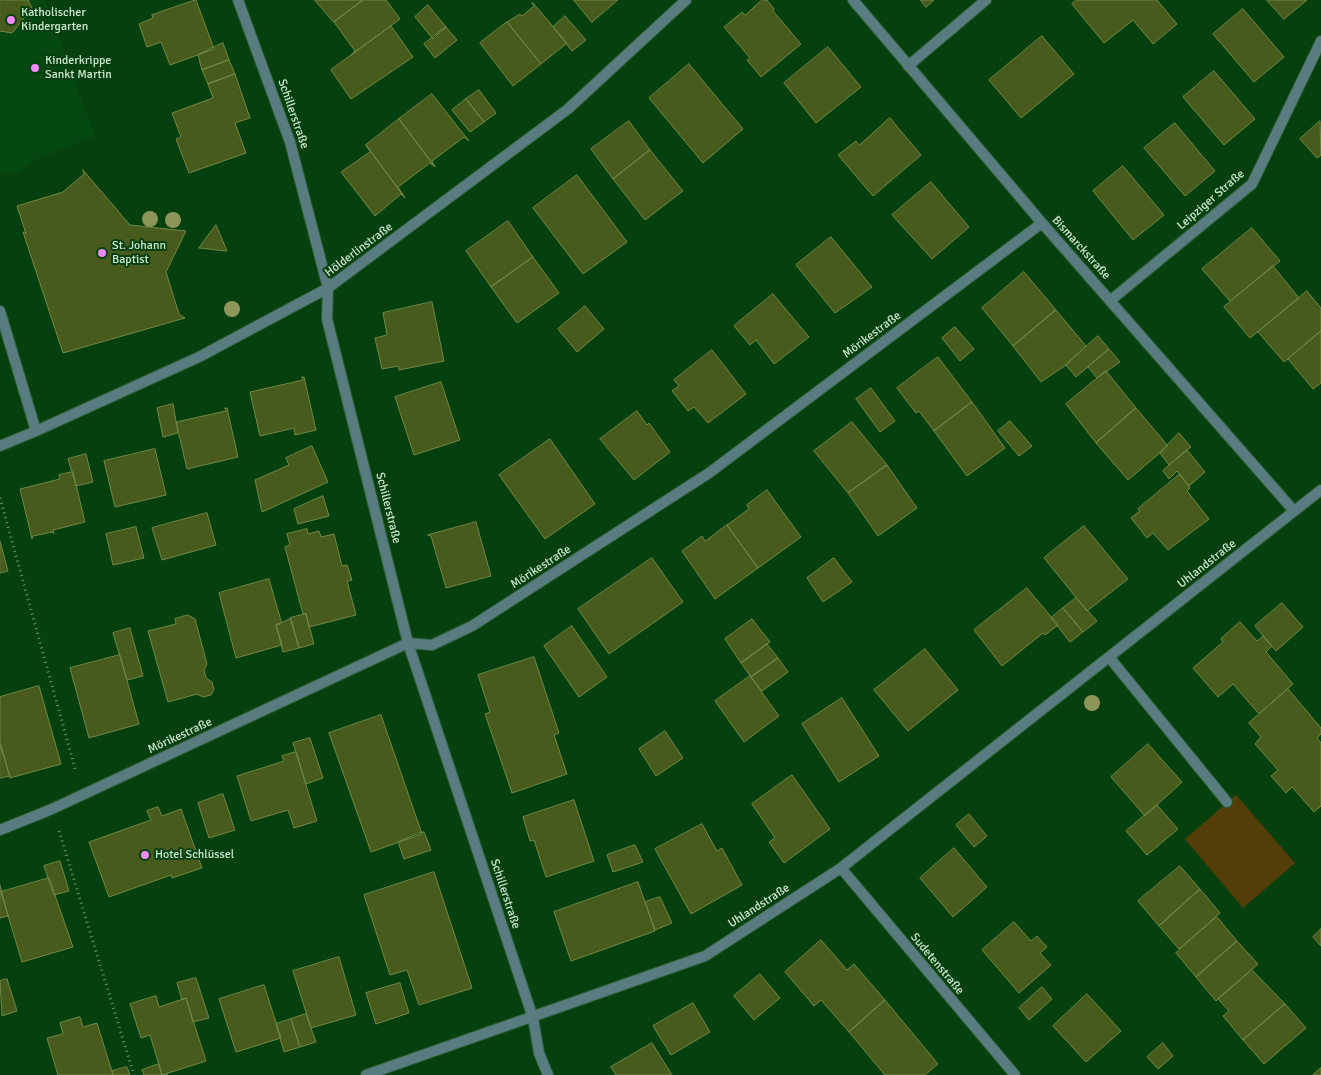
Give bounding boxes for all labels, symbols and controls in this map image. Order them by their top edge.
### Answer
place label: Katholischer Kindergarten [21,6,88,34]
marker: Katholischer Kindergarten [5,14,17,26]
place label: Kinderkrippe Sankt Martin [45,54,112,82]
marker: Kinderkrippe Sankt Martin [29,62,41,74]
street label: Schillerstraße [274,77,312,151]
street label: Leipziger Straße [1174,167,1248,233]
street label: Bismarckstraße [1049,213,1113,283]
street label: Hölderlinstraße [322,220,396,280]
place label: St. Johann Baptist [112,239,166,267]
marker: St. Johann Baptist [96,247,108,259]
street label: Mörikestraße [840,308,904,362]
street label: Schillerstraße [372,471,404,545]
street label: Uhlandstraße [1175,537,1239,591]
street label: Mörikestraße [508,542,574,592]
street label: Mörikestraße [146,715,214,757]
place label: Hotel Schlüssel [155,848,234,862]
marker: Hotel Schlüssel [139,849,151,861]
street label: Schillerstraße [487,857,523,931]
street label: Uhlandstraße [726,881,792,931]
street label: Sudetenstraße [907,930,967,998]

